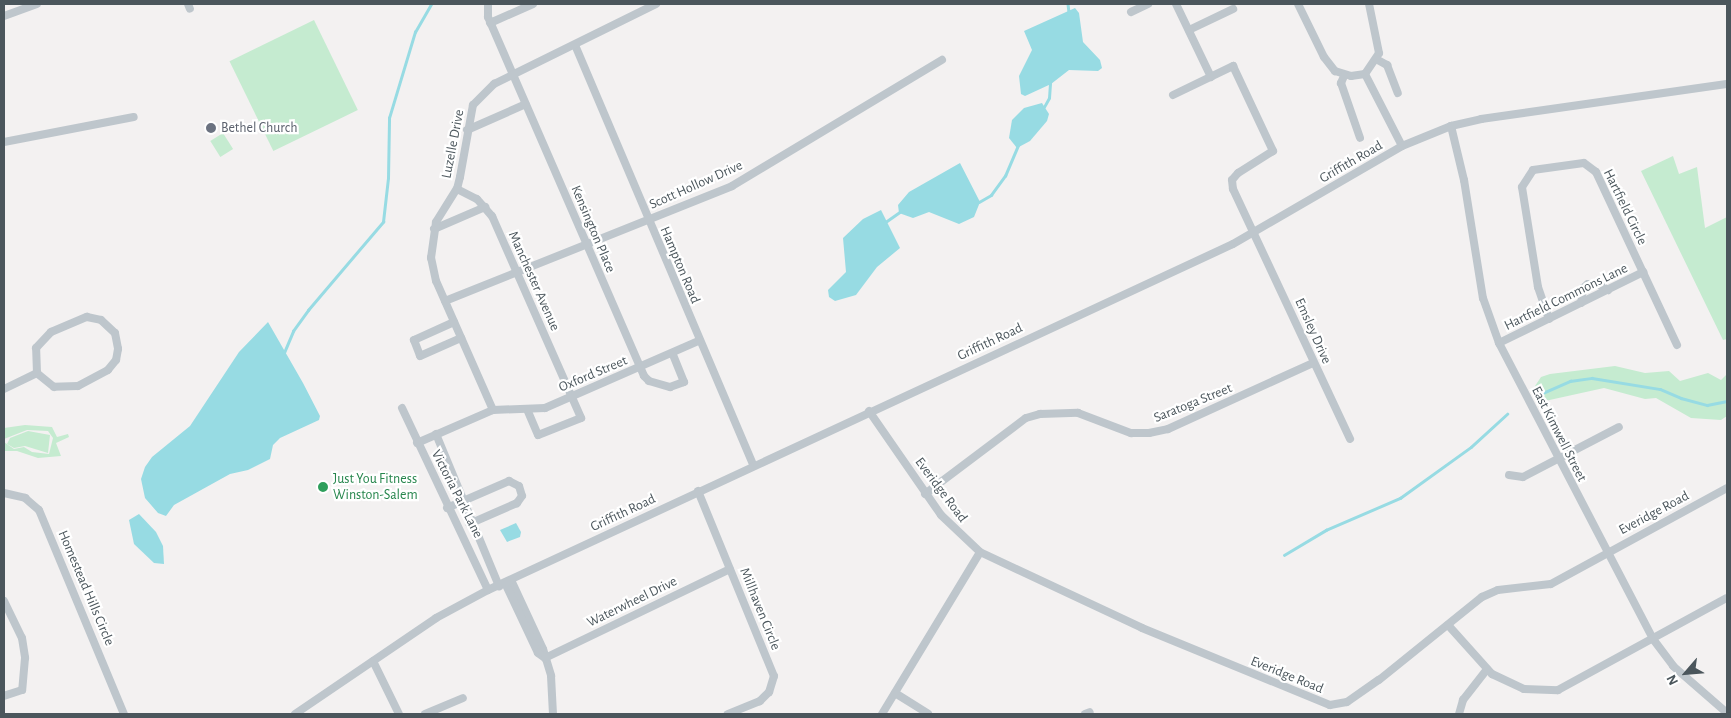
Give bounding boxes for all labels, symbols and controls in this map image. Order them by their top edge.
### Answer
street label: Luzelle Drive [438,108,468,180]
place label: Bethel Church [221,120,298,136]
marker: Bethel Church [205,122,217,134]
street label: Griffith Road [1317,137,1385,187]
street label: Scott Hollow Drive [647,157,745,213]
street label: Hartfield Circle [1599,166,1651,248]
street label: Kensington Place [567,183,619,275]
street label: Hampton Road [656,224,704,306]
street label: Manchester Avenue [505,229,563,333]
street label: Hartfield Commons Lane [1502,260,1630,334]
street label: Emsley Drive [1291,295,1335,367]
street label: Griffith Road [955,320,1025,364]
street label: Oxford Street [556,352,630,396]
street label: Saratoga Street [1151,380,1235,426]
street label: East Kimwell Street [1528,384,1590,484]
street label: Victoria Park Lane [428,447,486,541]
street label: Everidge Road [911,454,971,526]
place label: Just You Fitness Winston-Salem [333,471,418,504]
marker: Just You Fitness Winston-Salem [317,481,329,493]
street label: Everidge Road [1616,487,1692,539]
street label: Griffith Road [588,491,658,535]
street label: Homestead Hills Circle [54,528,118,648]
street label: Millhaven Circle [736,565,784,653]
street label: Waterwheel Drive [584,573,680,631]
north arrow [1661,648,1711,698]
street label: Everidge Road [1248,653,1326,697]
text: N [1664,672,1681,687]

